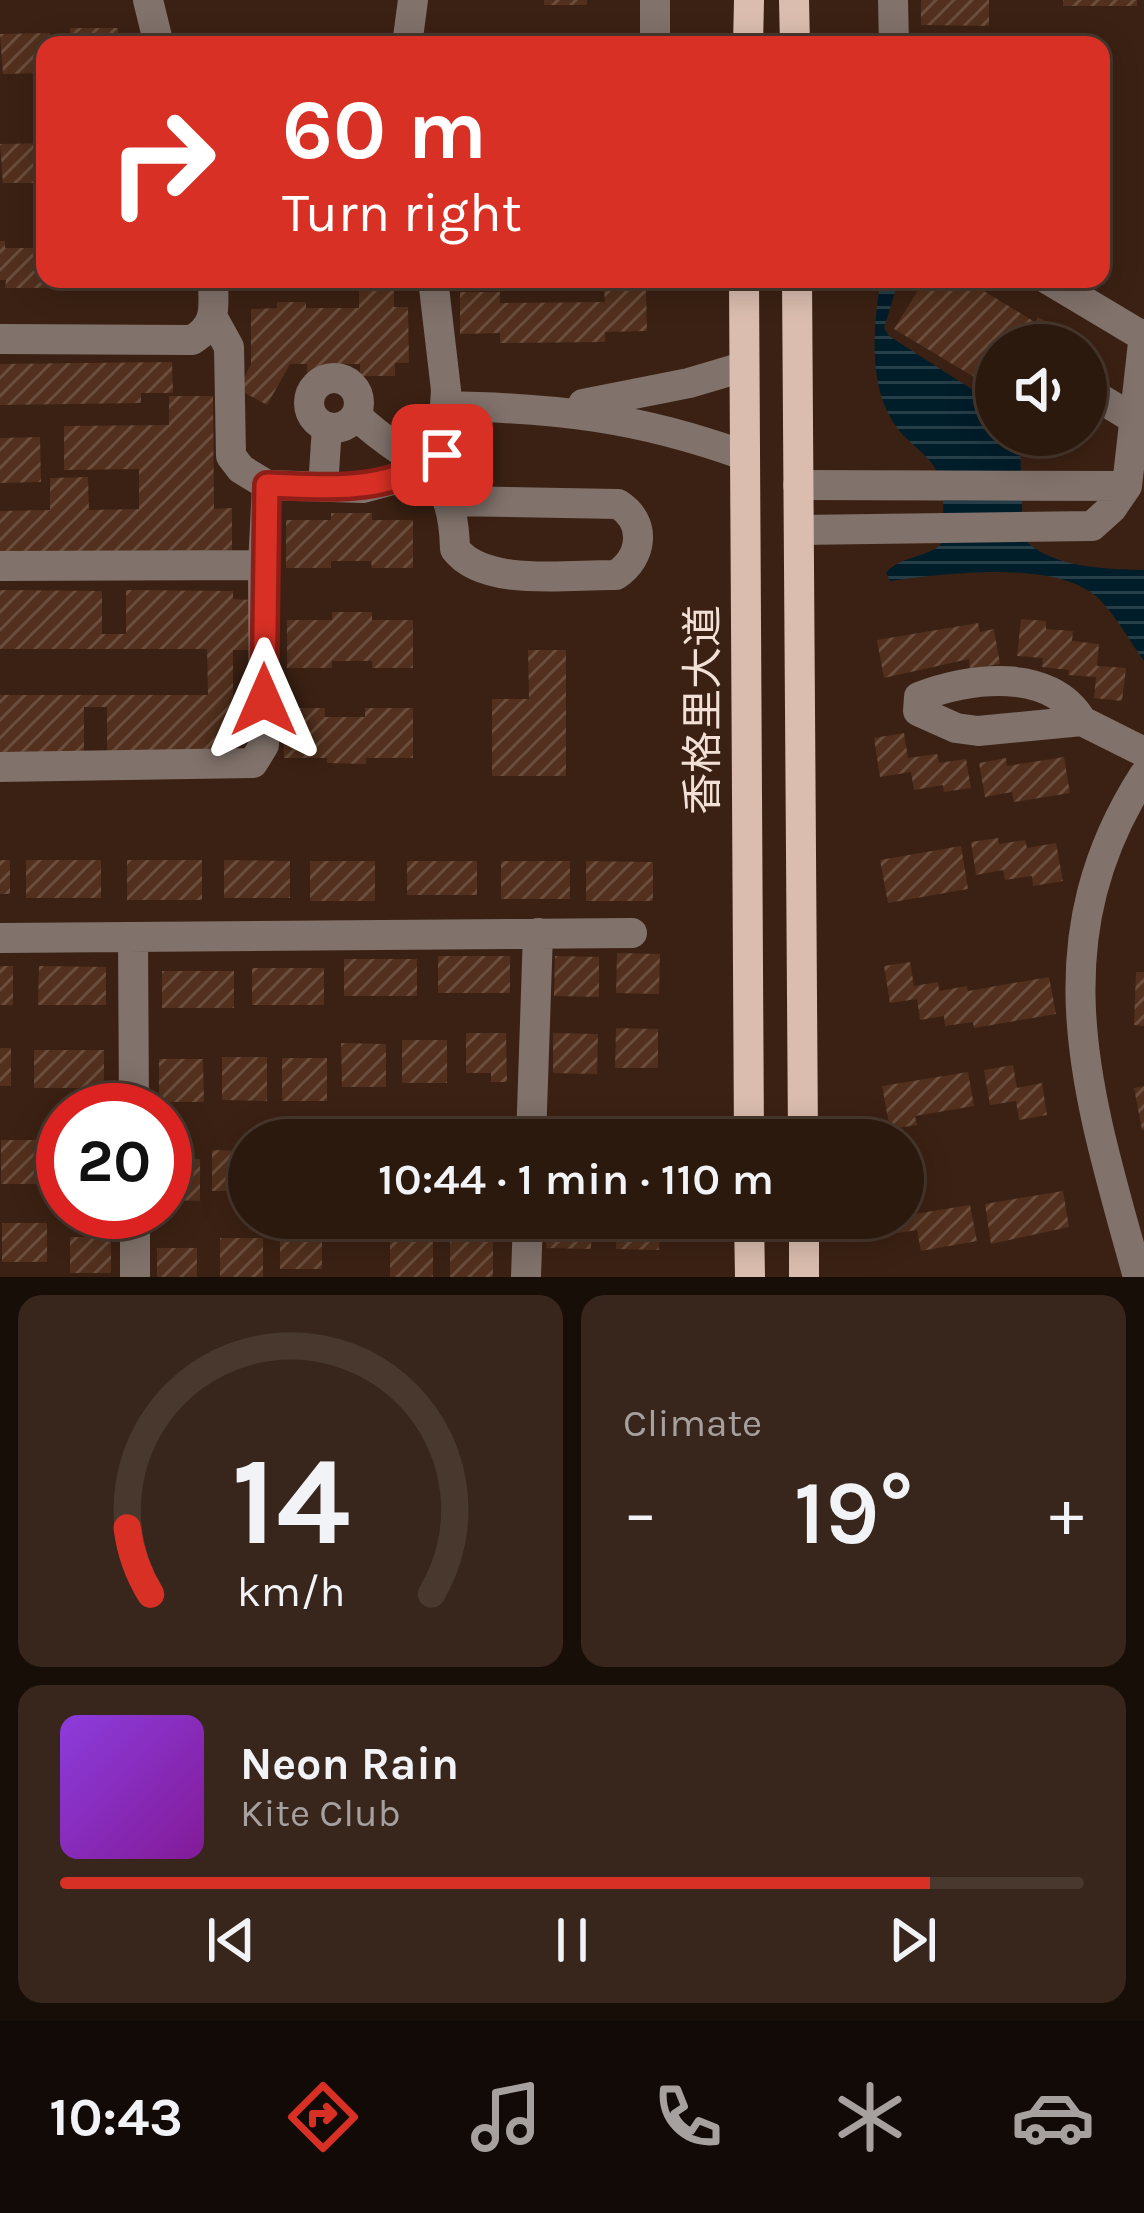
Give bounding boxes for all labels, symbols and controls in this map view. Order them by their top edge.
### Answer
text: 60 m [282,81,487,179]
icon: right [84,84,240,240]
text: Turn right [282,181,522,245]
map controls [975,324,1107,456]
button: sound [975,324,1107,456]
pin [391,404,493,506]
icon: arrive [409,422,475,488]
street label: 香格里大道 [678,605,728,815]
position arrow [201,637,327,763]
speed limit sign: 20 [36,1083,192,1239]
text: 10:44 · 1 min · 110 m [378,1153,774,1205]
text: Climate [623,1400,762,1446]
text: 14 [231,1429,350,1574]
text: 19° [794,1460,913,1566]
text: − [623,1474,658,1552]
text: + [1049,1474,1084,1552]
text: km/h [236,1567,345,1617]
text: Neon Rain [240,1738,459,1790]
text: Kite Club [240,1790,401,1836]
icon: previous [198,1907,264,1973]
icon: pause [539,1907,605,1973]
icon: next [880,1907,946,1973]
icon: directions [281,2075,365,2159]
icon: music [464,2075,548,2159]
icon: phone [646,2075,730,2159]
icon: climate [828,2075,912,2159]
icon: car [1011,2075,1095,2159]
text: 10:43 [49,2085,183,2149]

